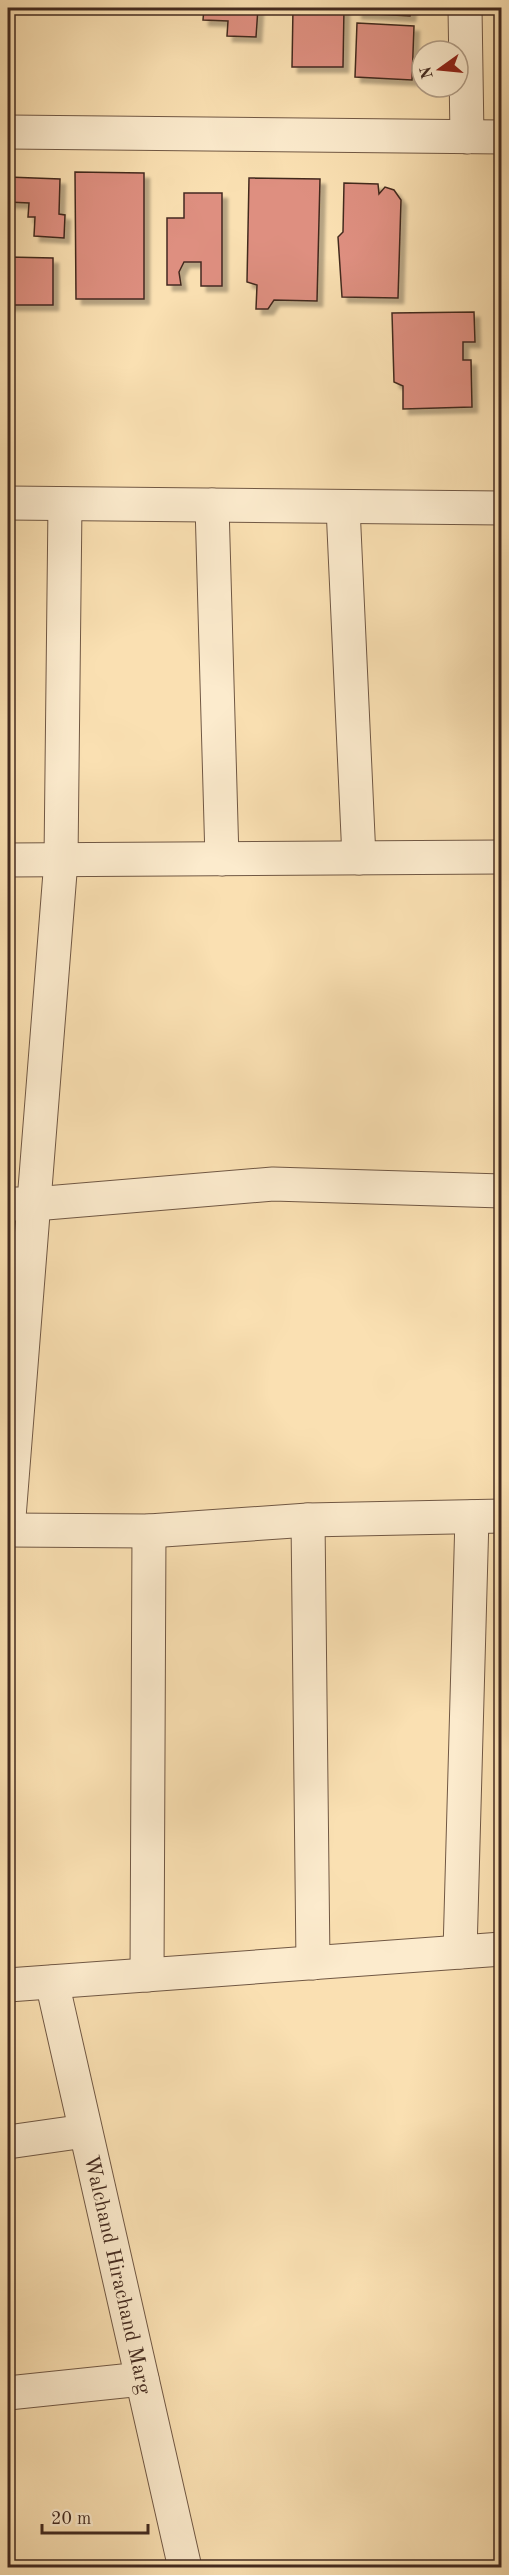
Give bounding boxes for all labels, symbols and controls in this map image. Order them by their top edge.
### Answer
north arrow [410,39,470,99]
text: N [418,64,437,80]
street label: Walchand Hirachand Marg [80,2153,154,2397]
scale bar [42,2497,148,2535]
text: 20 m [51,2510,91,2528]

